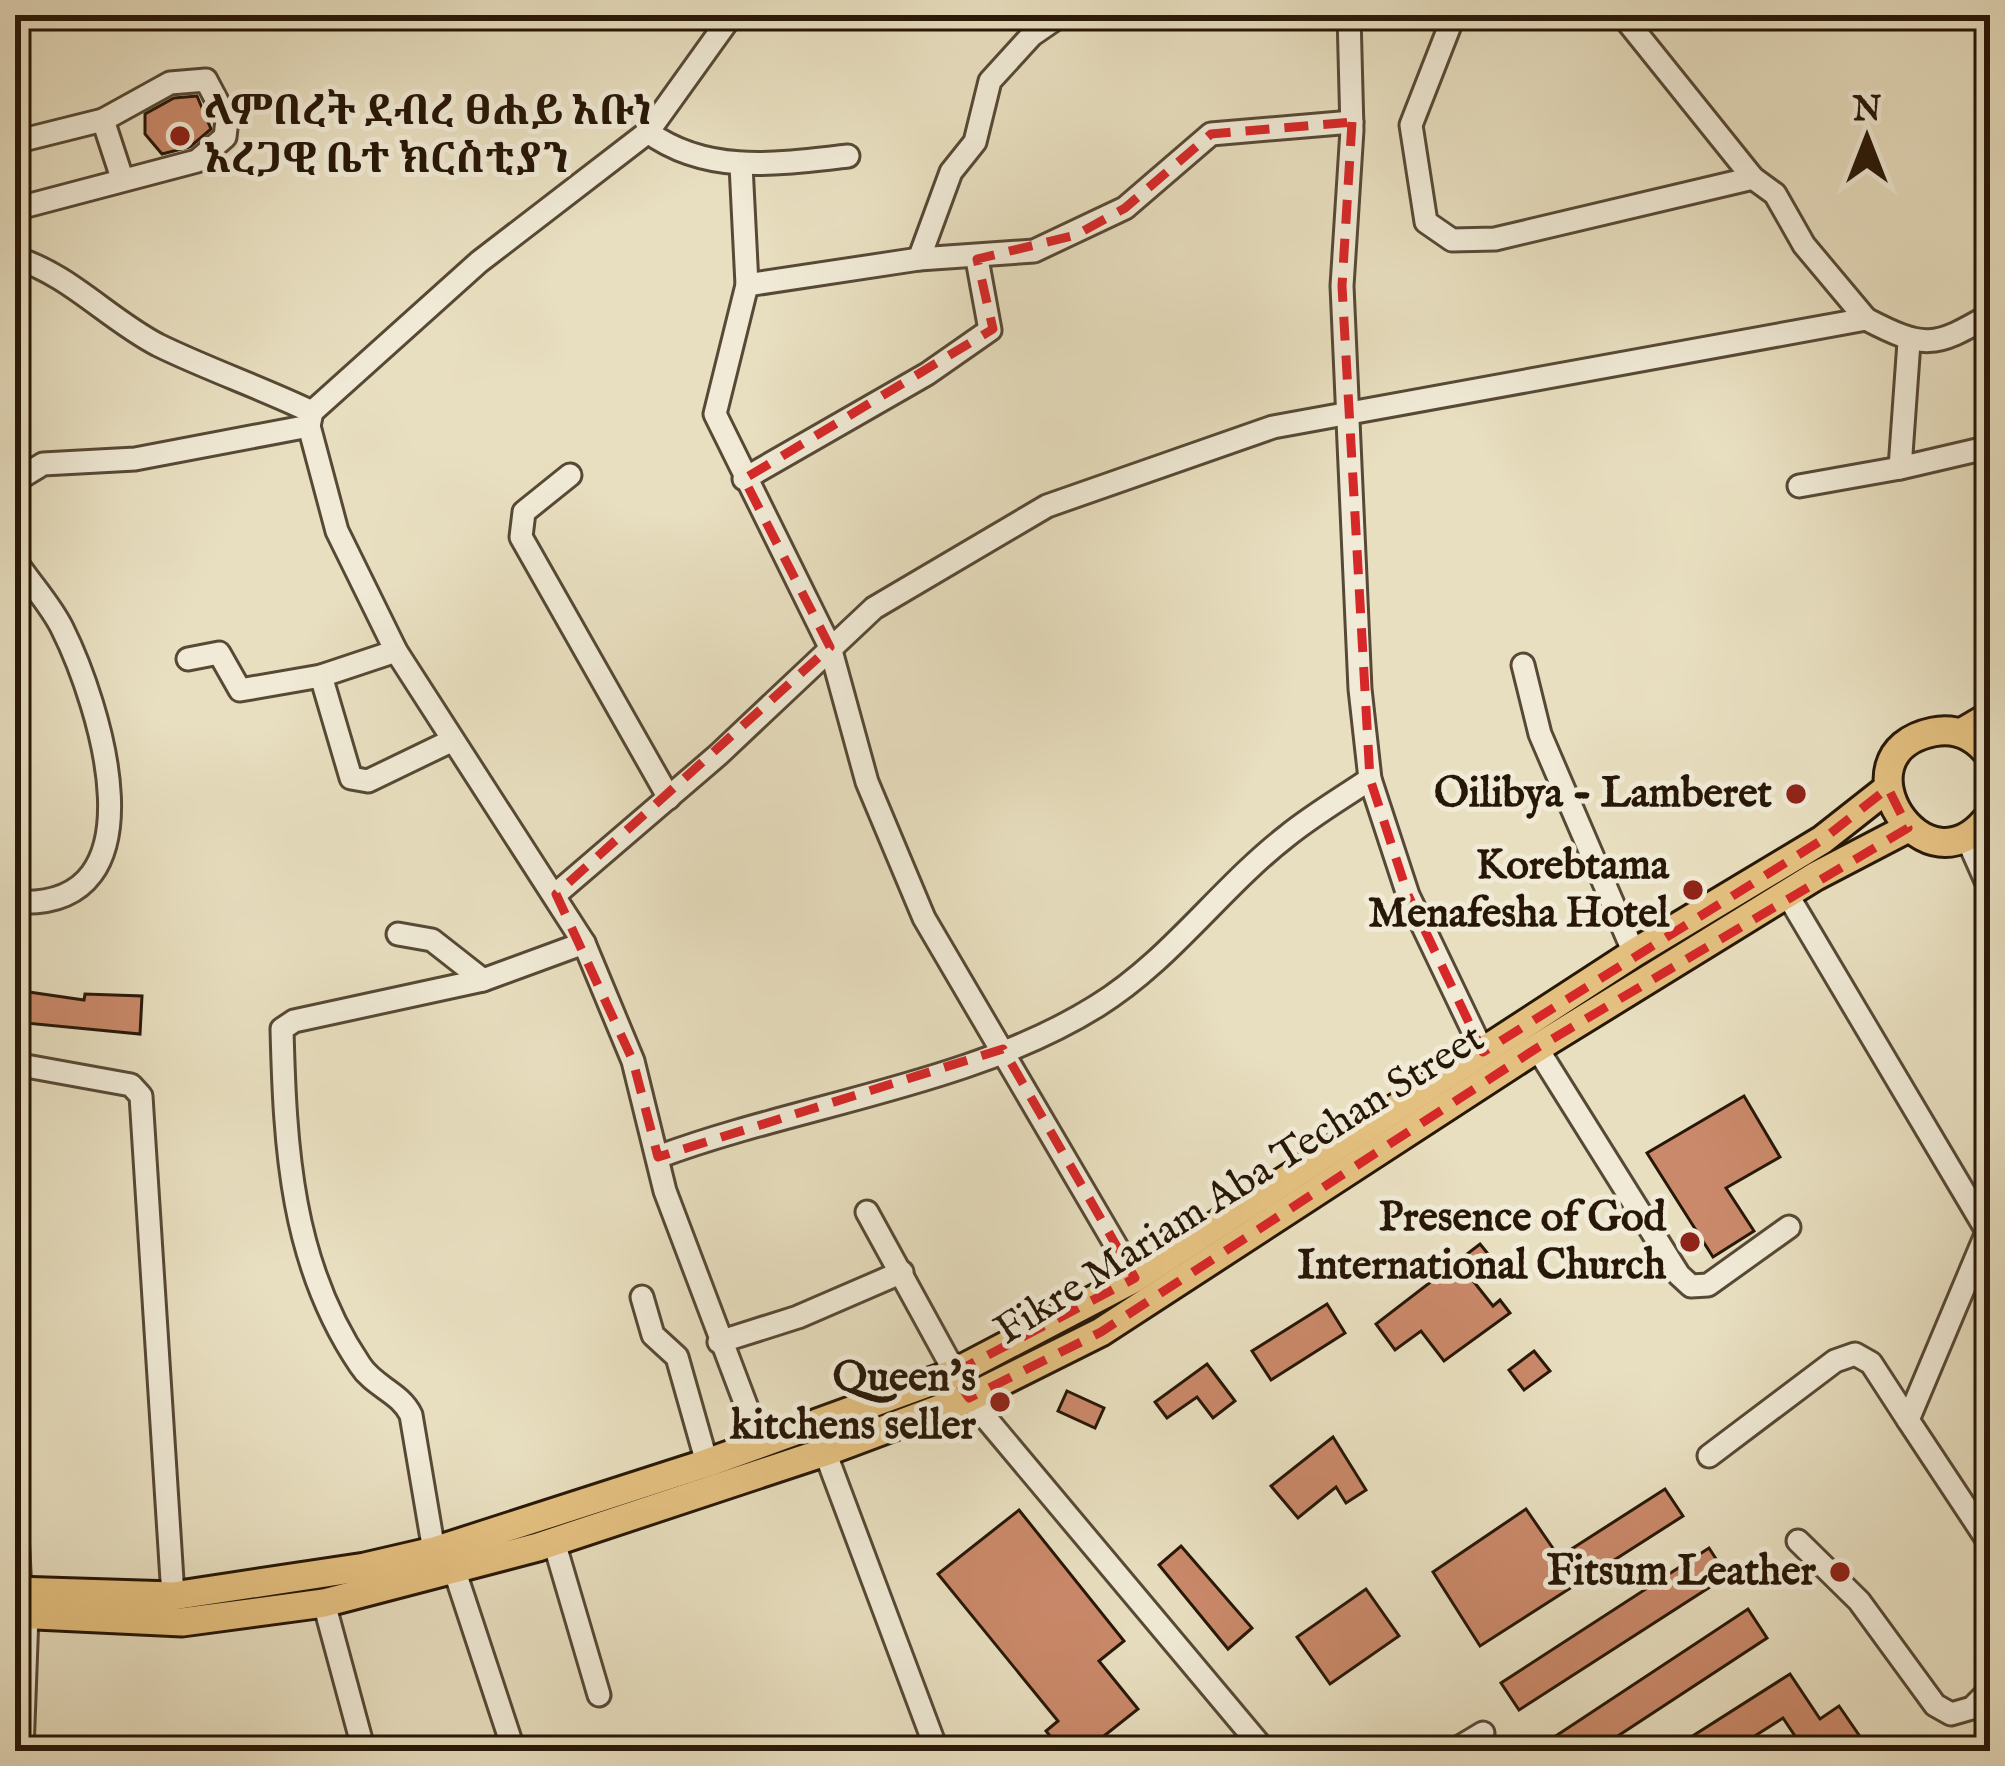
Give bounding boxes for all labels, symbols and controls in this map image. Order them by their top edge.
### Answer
north arrow [1807,78,1927,198]
place label: ላምበረት ደብረ ፀሐይ አቡነ አረጋዊ ቤተ ክርስቲያን [204,86,652,187]
text: N [1852,90,1882,132]
marker: ላምበረት ደብረ ፀሐይ አቡነ አረጋዊ ቤተ ክርስቲያን [167,123,193,149]
place label: Oilibya - Lamberet [1434,768,1773,821]
marker: Oilibya - Lamberet [1783,781,1809,807]
place label: Korebtama Menafesha Hotel [1368,840,1670,941]
marker: Korebtama Menafesha Hotel [1680,877,1706,903]
street label: Fikre Mariam Aba Techan Street [985,1012,1495,1358]
place label: Presence of God International Church [1297,1192,1668,1293]
marker: Presence of God International Church [1677,1229,1703,1255]
place label: Queen's kitchens seller [730,1352,977,1453]
marker: Queen's kitchens seller [987,1389,1013,1415]
place label: Fitsum Leather [1547,1546,1817,1599]
marker: Fitsum Leather [1827,1559,1853,1585]

